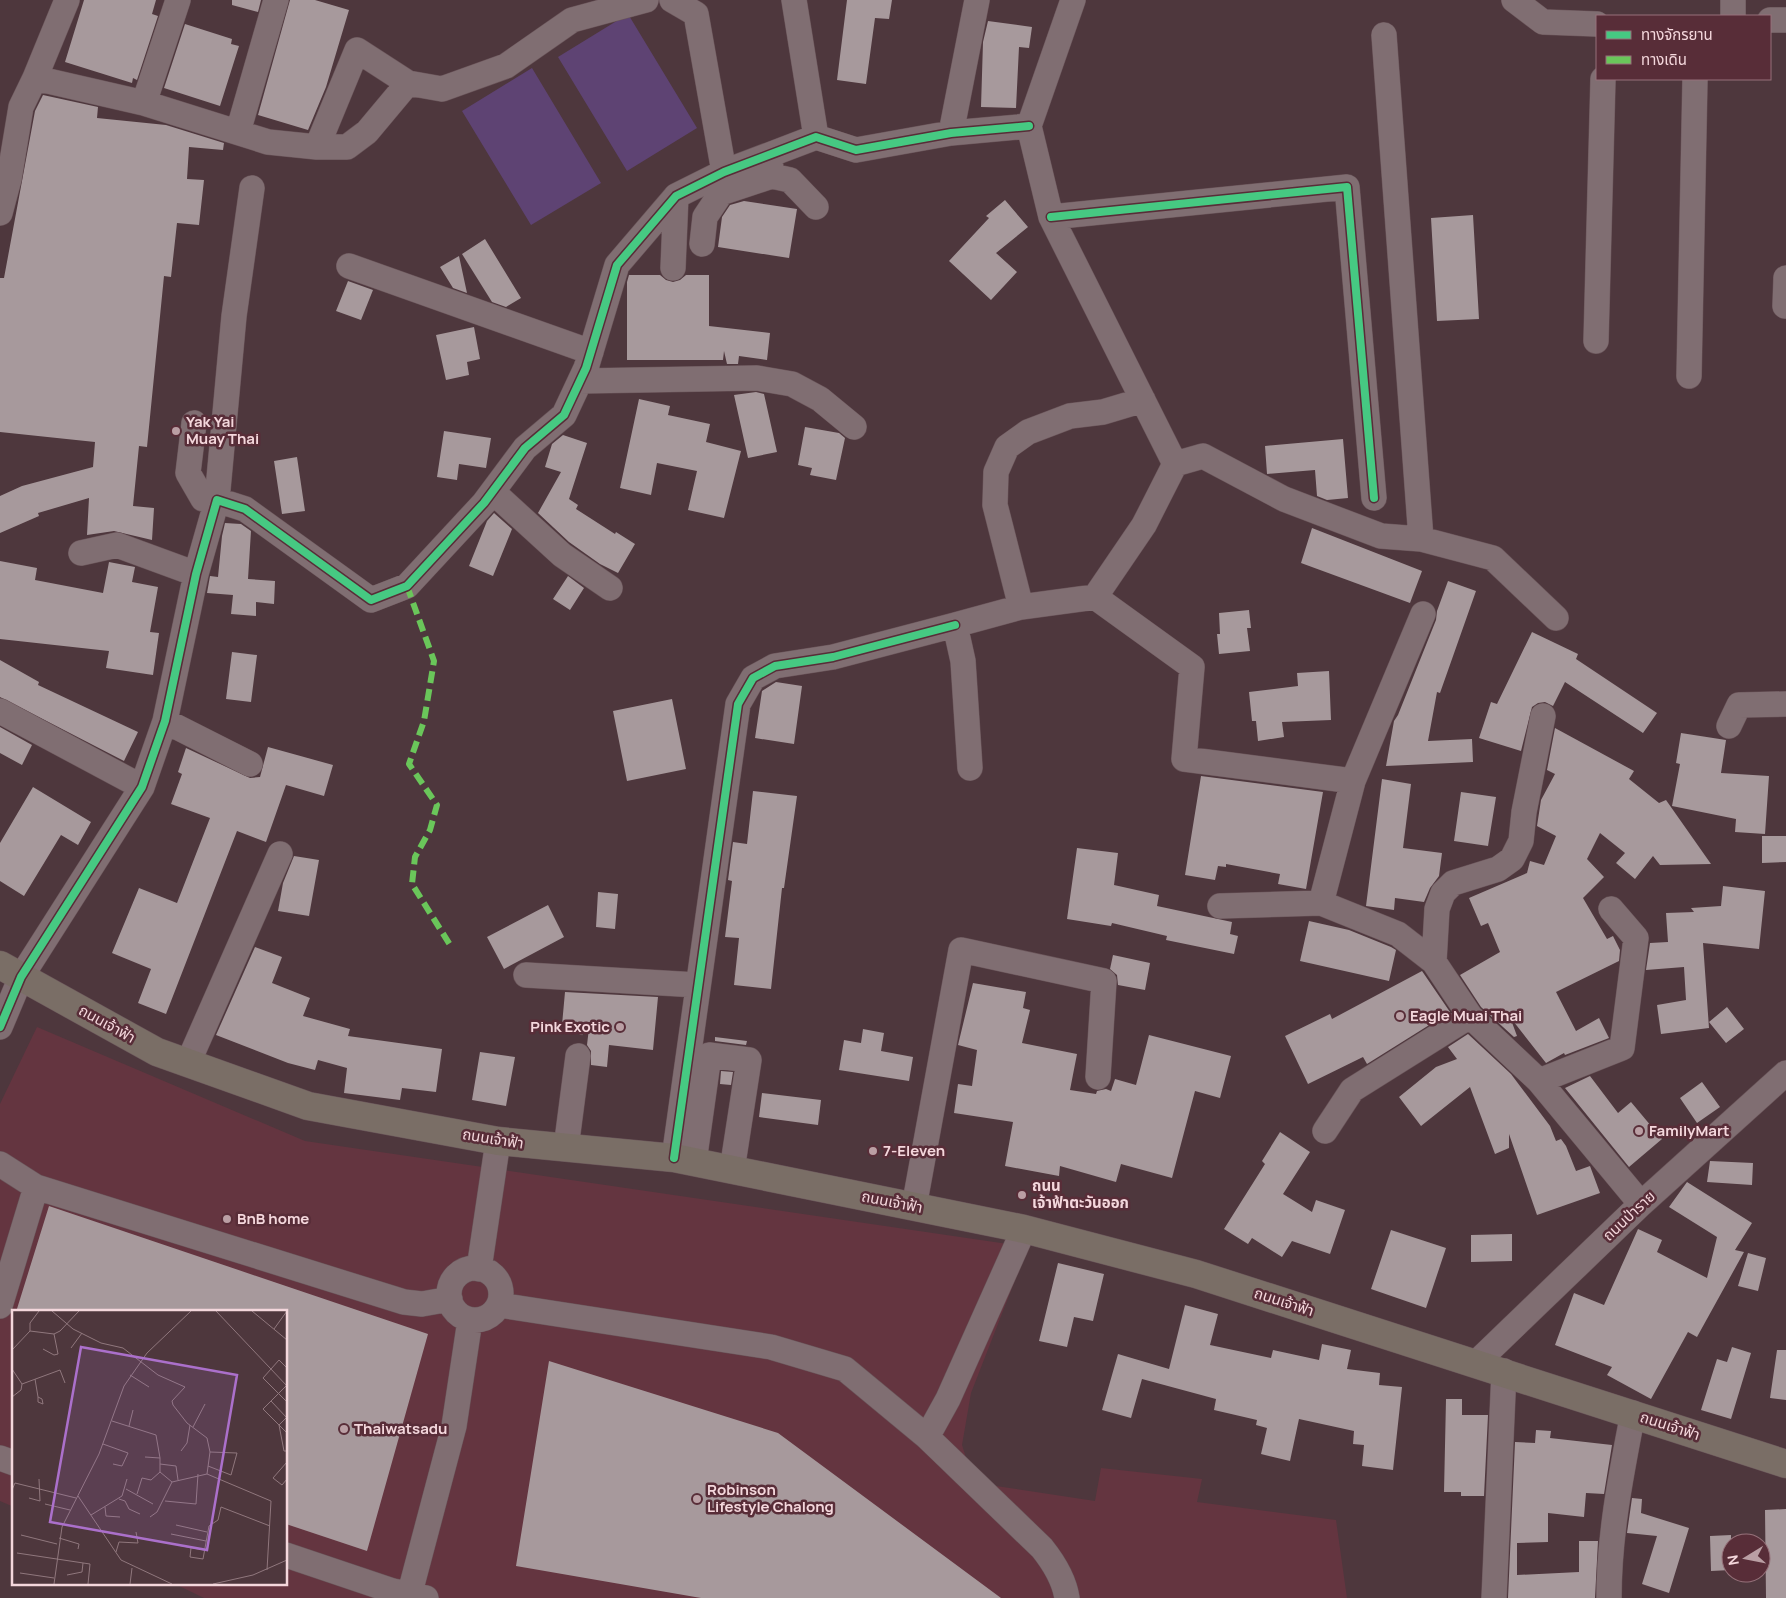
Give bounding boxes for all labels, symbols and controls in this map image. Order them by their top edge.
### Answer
legend [1596,15,1771,80]
text: ทางจักรยาน [1641,24,1713,45]
text: ทางเดิน [1641,49,1687,70]
place label: Yak Yai Muay Thai [186,411,259,449]
marker: Yak Yai Muay Thai [170,425,182,437]
street label: ถนนเจ้าฟ้า [75,999,139,1048]
place label: Eagle Muai Thai [1410,1005,1522,1026]
marker: Eagle Muai Thai [1394,1010,1406,1022]
place label: Pink Exotic [530,1016,610,1037]
marker: Pink Exotic [614,1021,626,1033]
place label: FamilyMart [1649,1120,1729,1141]
street label: ถนนเจ้าฟ้า [461,1123,525,1154]
marker: FamilyMart [1633,1125,1645,1137]
place label: 7-Eleven [883,1140,945,1161]
marker: 7-Eleven [867,1145,879,1157]
place label: ถนน เจ้าฟ้าตะวันออก [1032,1175,1129,1213]
street label: ถนนเจ้าฟ้า [860,1185,924,1218]
street label: ถนนป่าราย [1598,1186,1660,1245]
marker: ถนน เจ้าฟ้าตะวันออก [1016,1189,1028,1201]
place label: BnB home [237,1208,309,1229]
marker: BnB home [221,1213,233,1225]
street label: ถนนเจ้าฟ้า [1252,1282,1317,1321]
inset map [12,1310,288,1586]
street label: ถนนเจ้าฟ้า [1638,1406,1703,1445]
place label: Thaiwatsadu [354,1418,447,1439]
marker: Thaiwatsadu [338,1423,350,1435]
place label: Robinson Lifestyle Chalong [707,1479,834,1517]
marker: Robinson Lifestyle Chalong [691,1493,703,1505]
north arrow [1721,1533,1771,1583]
text: N [1722,1554,1743,1567]

